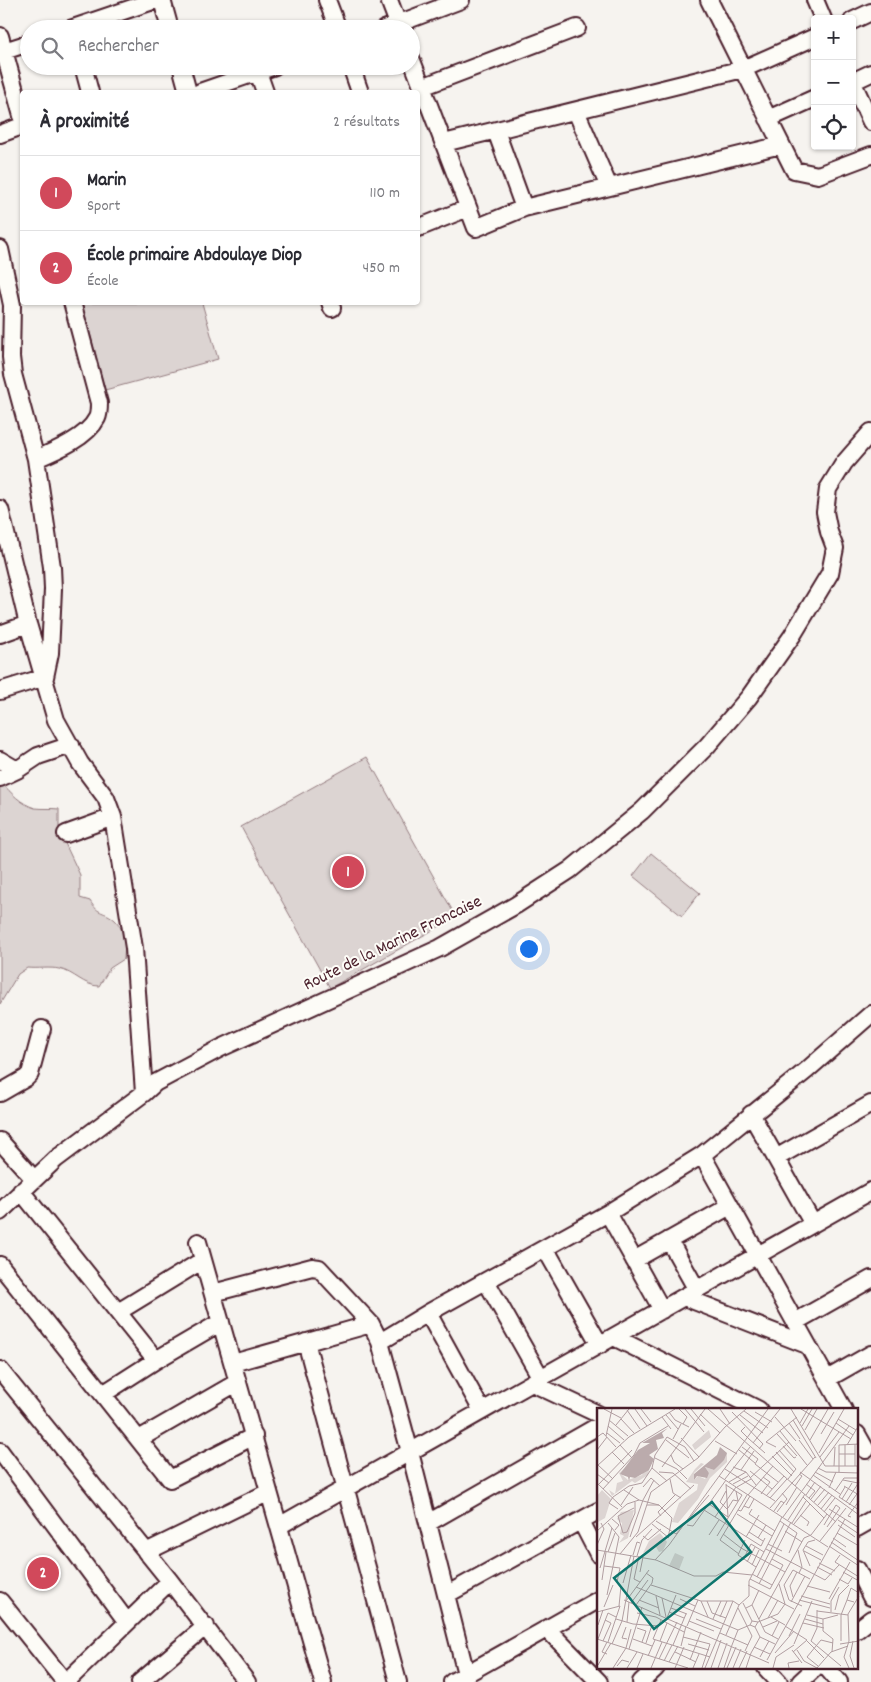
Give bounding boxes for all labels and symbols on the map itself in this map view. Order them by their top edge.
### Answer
pin: 1 [332,853,364,891]
street label: Route de la Marine Francaise [300,890,487,998]
your location [516,936,542,962]
inset map [597,1408,858,1670]
pin: 2 [27,1554,59,1592]

